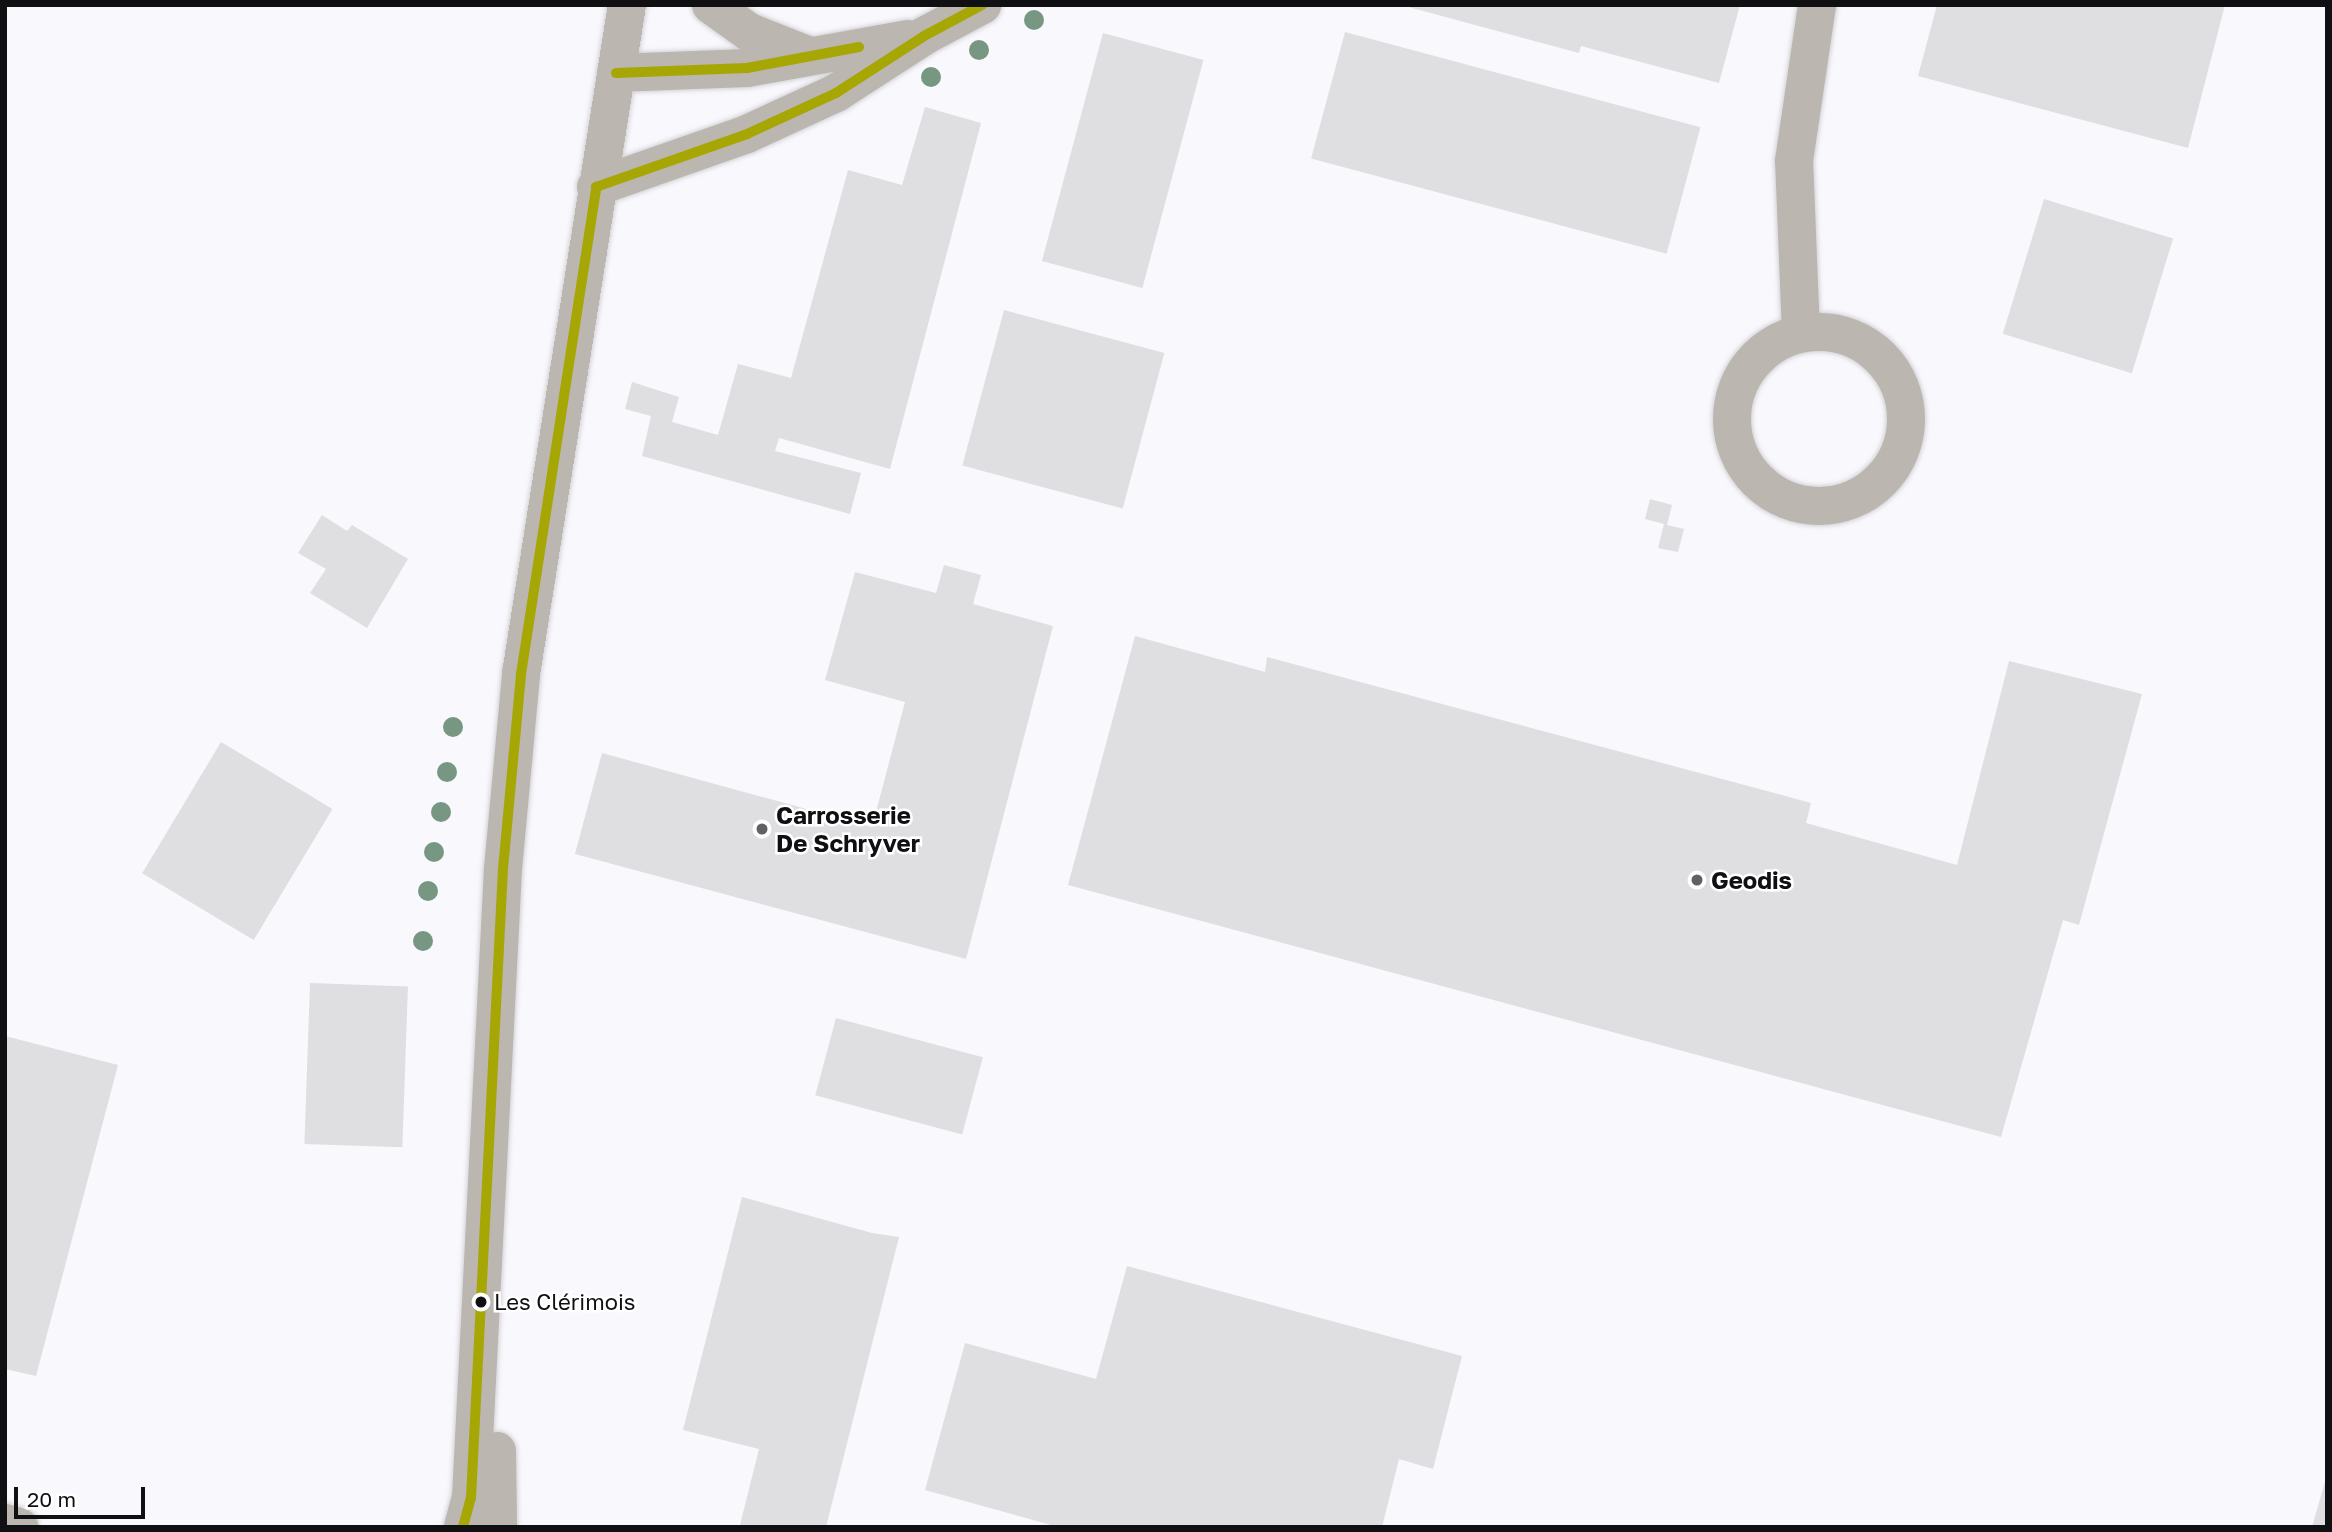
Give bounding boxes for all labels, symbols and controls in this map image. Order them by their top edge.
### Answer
place label: Carrosserie De Schryver [776,801,920,857]
marker: Carrosserie De Schryver [754,821,770,837]
place label: Geodis [1711,866,1792,894]
marker: Geodis [1689,872,1705,888]
place label: Les Clérimois [494,1289,635,1315]
marker: Les Clérimois [474,1295,488,1309]
scale bar [18,1472,149,1516]
text: 20 m [27,1486,76,1512]

